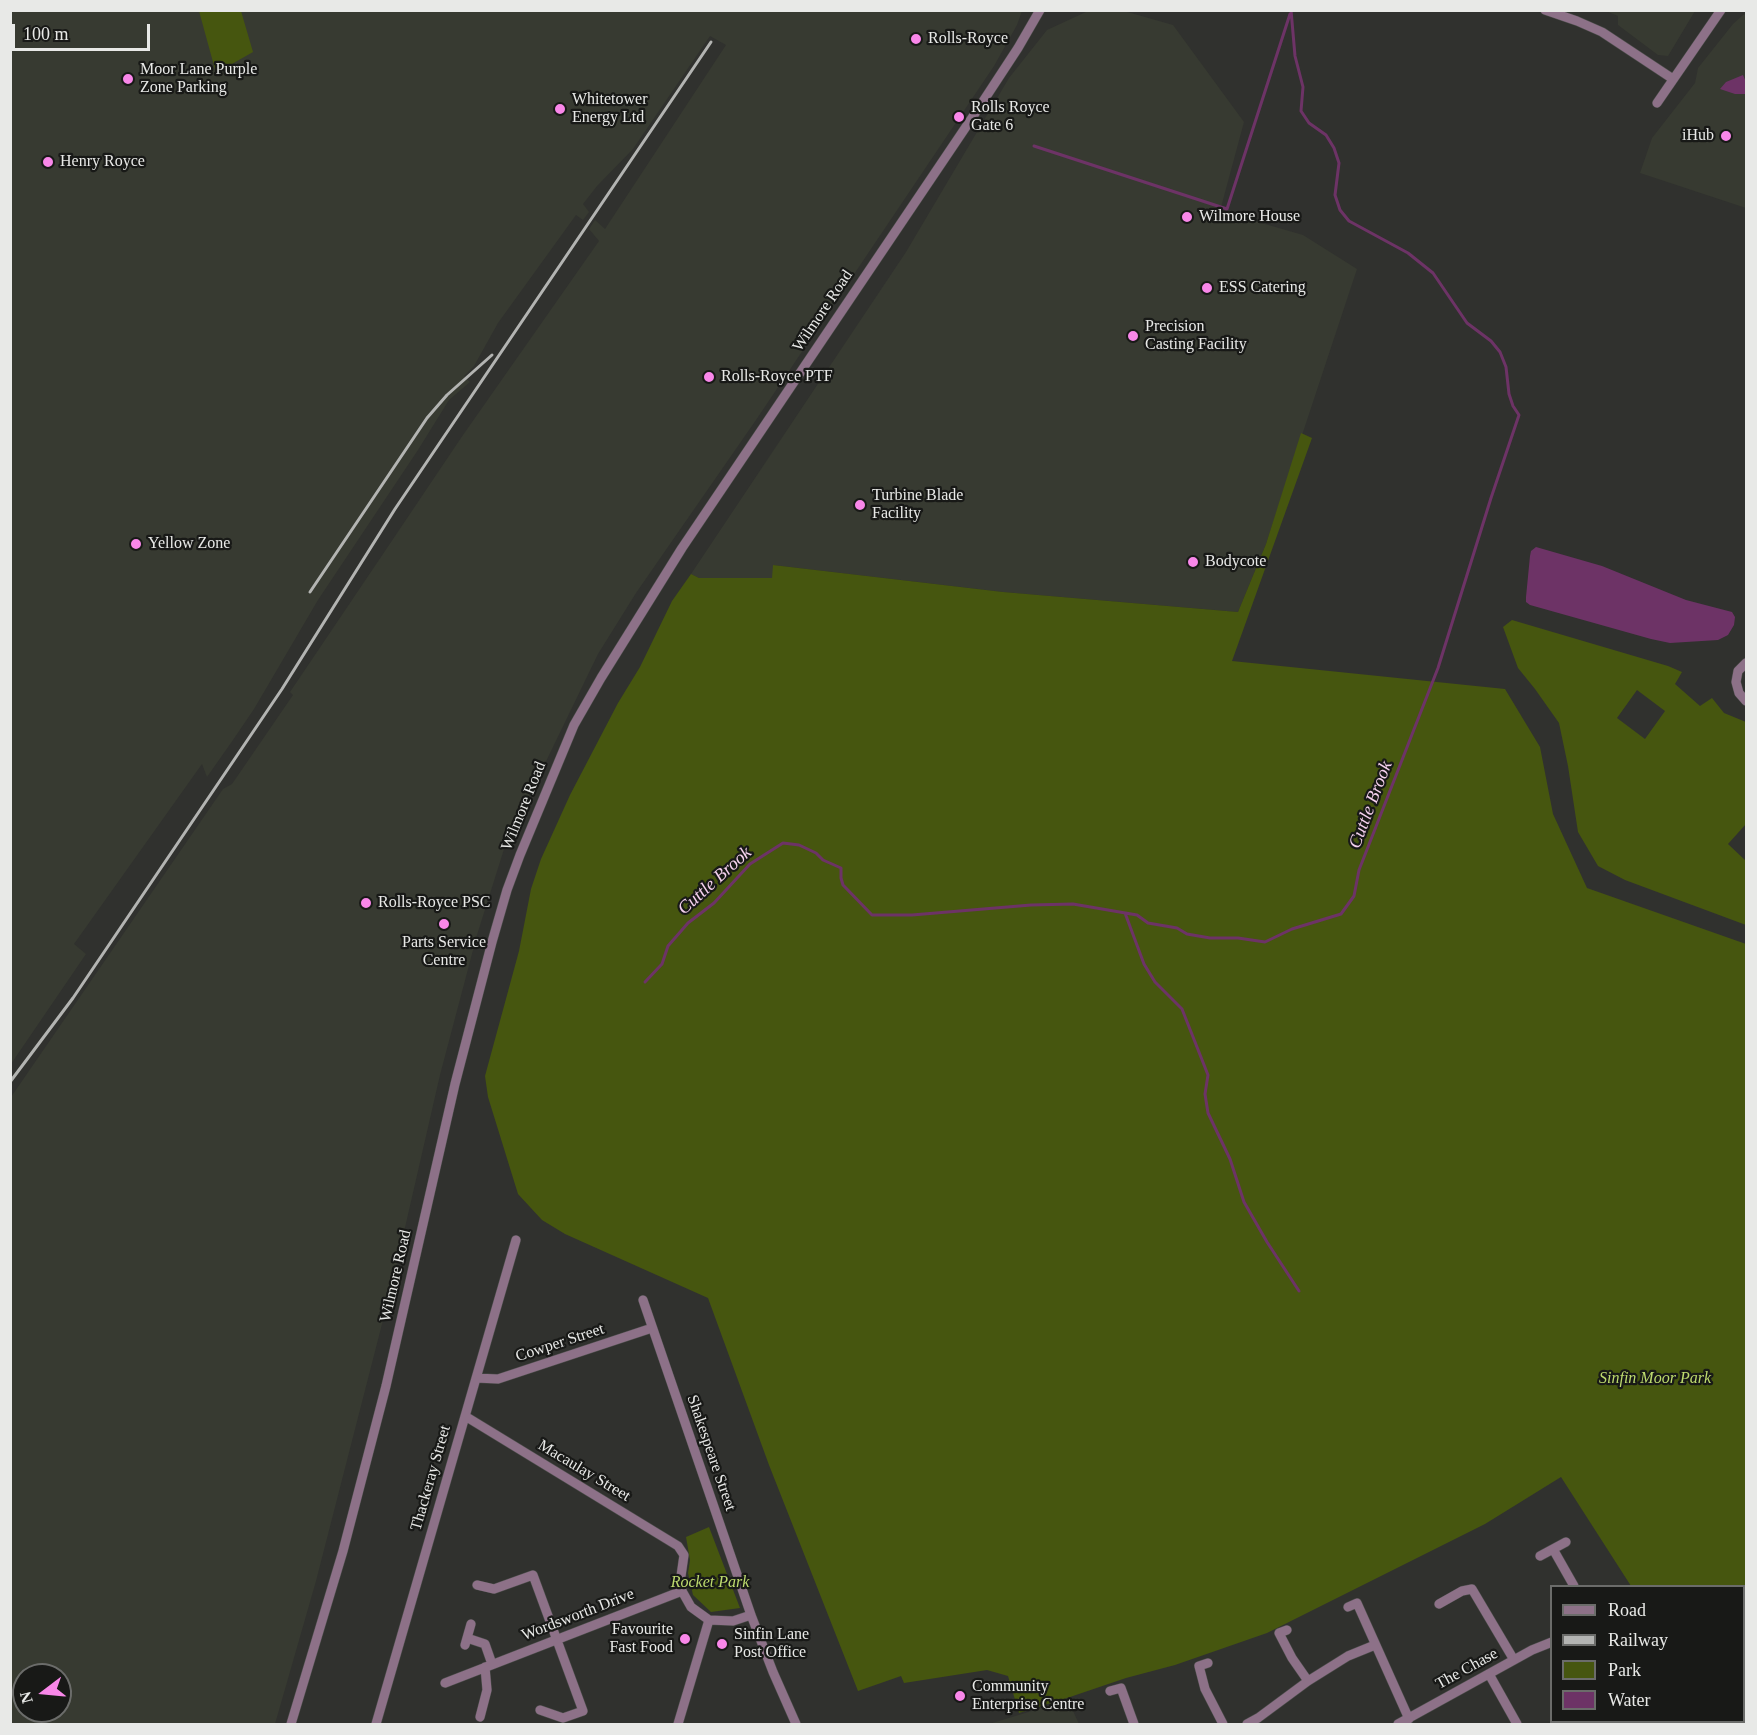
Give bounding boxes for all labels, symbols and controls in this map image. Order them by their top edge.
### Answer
scale bar [15,12,153,50]
text: 100 m [23,24,69,44]
place label: Rolls-Royce [928,29,1008,49]
marker: Rolls-Royce [909,32,923,46]
place label: Moor Lane Purple Zone Parking [140,60,257,98]
marker: Moor Lane Purple Zone Parking [121,72,135,86]
place label: Whitetower Energy Ltd [572,90,648,128]
place label: Rolls Royce Gate 6 [971,98,1050,136]
marker: Whitetower Energy Ltd [553,102,567,116]
marker: Rolls Royce Gate 6 [952,110,966,124]
place label: iHub [1682,126,1714,146]
marker: iHub [1719,129,1733,143]
place label: Henry Royce [60,152,145,172]
marker: Henry Royce [41,155,55,169]
place label: Wilmore House [1199,207,1300,227]
marker: Wilmore House [1180,210,1194,224]
street label: Wilmore Road [789,267,857,355]
place label: ESS Catering [1219,278,1306,298]
marker: ESS Catering [1200,281,1214,295]
place label: Precision Casting Facility [1145,317,1247,355]
marker: Precision Casting Facility [1126,329,1140,343]
place label: Rolls-Royce PTF [721,367,833,387]
marker: Rolls-Royce PTF [702,370,716,384]
place label: Turbine Blade Facility [872,486,963,524]
marker: Turbine Blade Facility [853,498,867,512]
place label: Yellow Zone [148,534,230,554]
marker: Yellow Zone [129,537,143,551]
place label: Bodycote [1205,552,1266,572]
marker: Bodycote [1186,555,1200,569]
water label: Cuttle Brook [1344,758,1398,852]
street label: Wilmore Road [497,759,551,853]
water label: Cuttle Brook [674,842,756,920]
place label: Rolls-Royce PSC [378,893,490,913]
marker: Rolls-Royce PSC [359,896,373,910]
marker: Parts Service Centre [437,917,451,931]
place label: Parts Service Centre [402,933,486,971]
street label: Wilmore Road [376,1228,416,1324]
street label: Cowper Street [513,1320,607,1366]
park label: Sinfin Moor Park [1599,1369,1711,1389]
street label: Shakespeare Street [682,1393,740,1513]
street label: Thackeray Street [407,1423,455,1533]
street label: Macaulay Street [534,1436,634,1506]
park label: Rocket Park [671,1573,749,1593]
street label: Wordsworth Drive [519,1585,637,1645]
legend [1550,1585,1745,1723]
text: Road [1608,1600,1646,1620]
place label: Favourite Fast Food [609,1620,673,1658]
place label: Sinfin Lane Post Office [734,1625,809,1663]
text: Railway [1608,1630,1668,1650]
marker: Favourite Fast Food [678,1632,692,1646]
marker: Sinfin Lane Post Office [715,1637,729,1651]
street label: The Chase [1433,1644,1501,1694]
text: Park [1608,1660,1641,1680]
north arrow [12,1663,72,1723]
place label: Community Enterprise Centre [972,1677,1084,1715]
marker: Community Enterprise Centre [953,1689,967,1703]
text: N [16,1690,36,1705]
text: Water [1608,1690,1651,1710]

